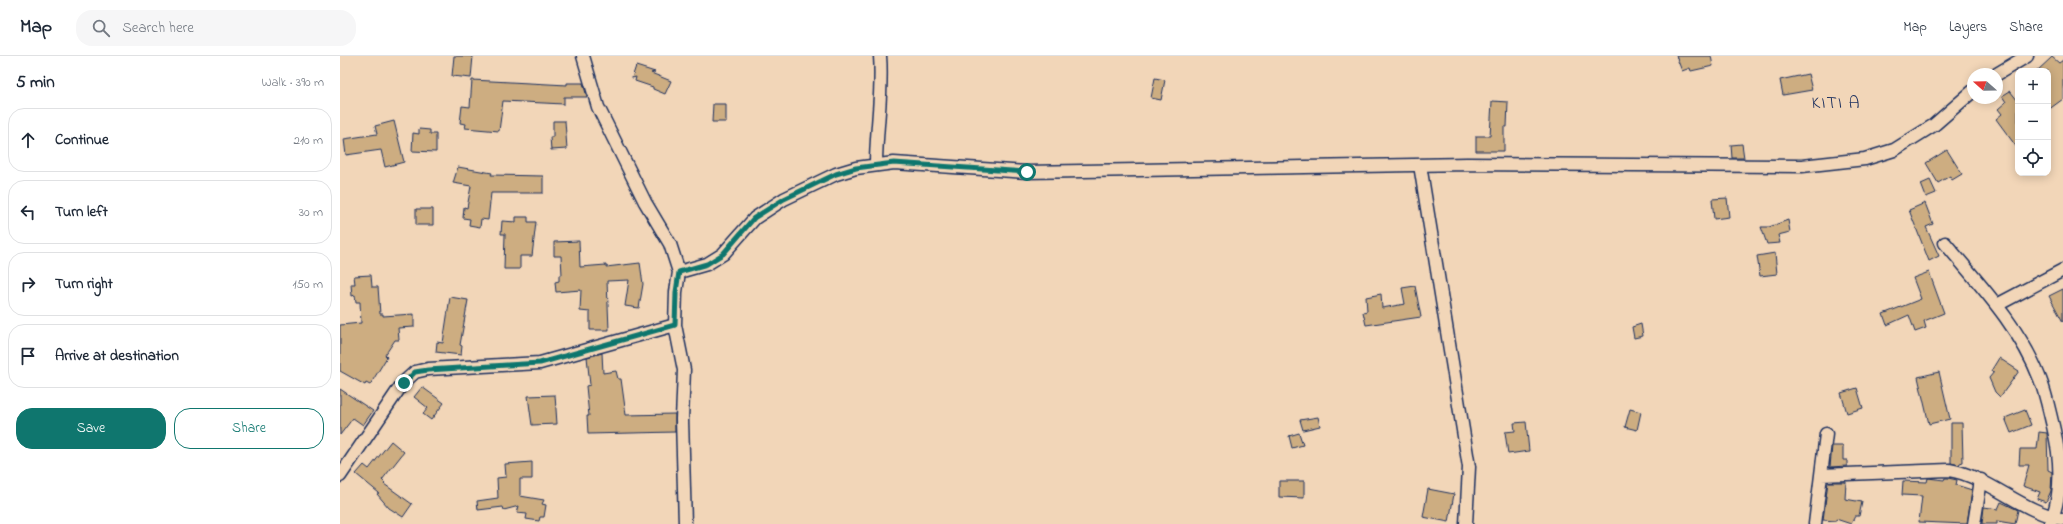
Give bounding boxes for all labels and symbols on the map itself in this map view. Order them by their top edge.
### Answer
north arrow [1967,68,2003,104]
district label: KITI A [1811,91,1861,117]
route start [1018,163,1036,181]
route end [395,374,413,392]

